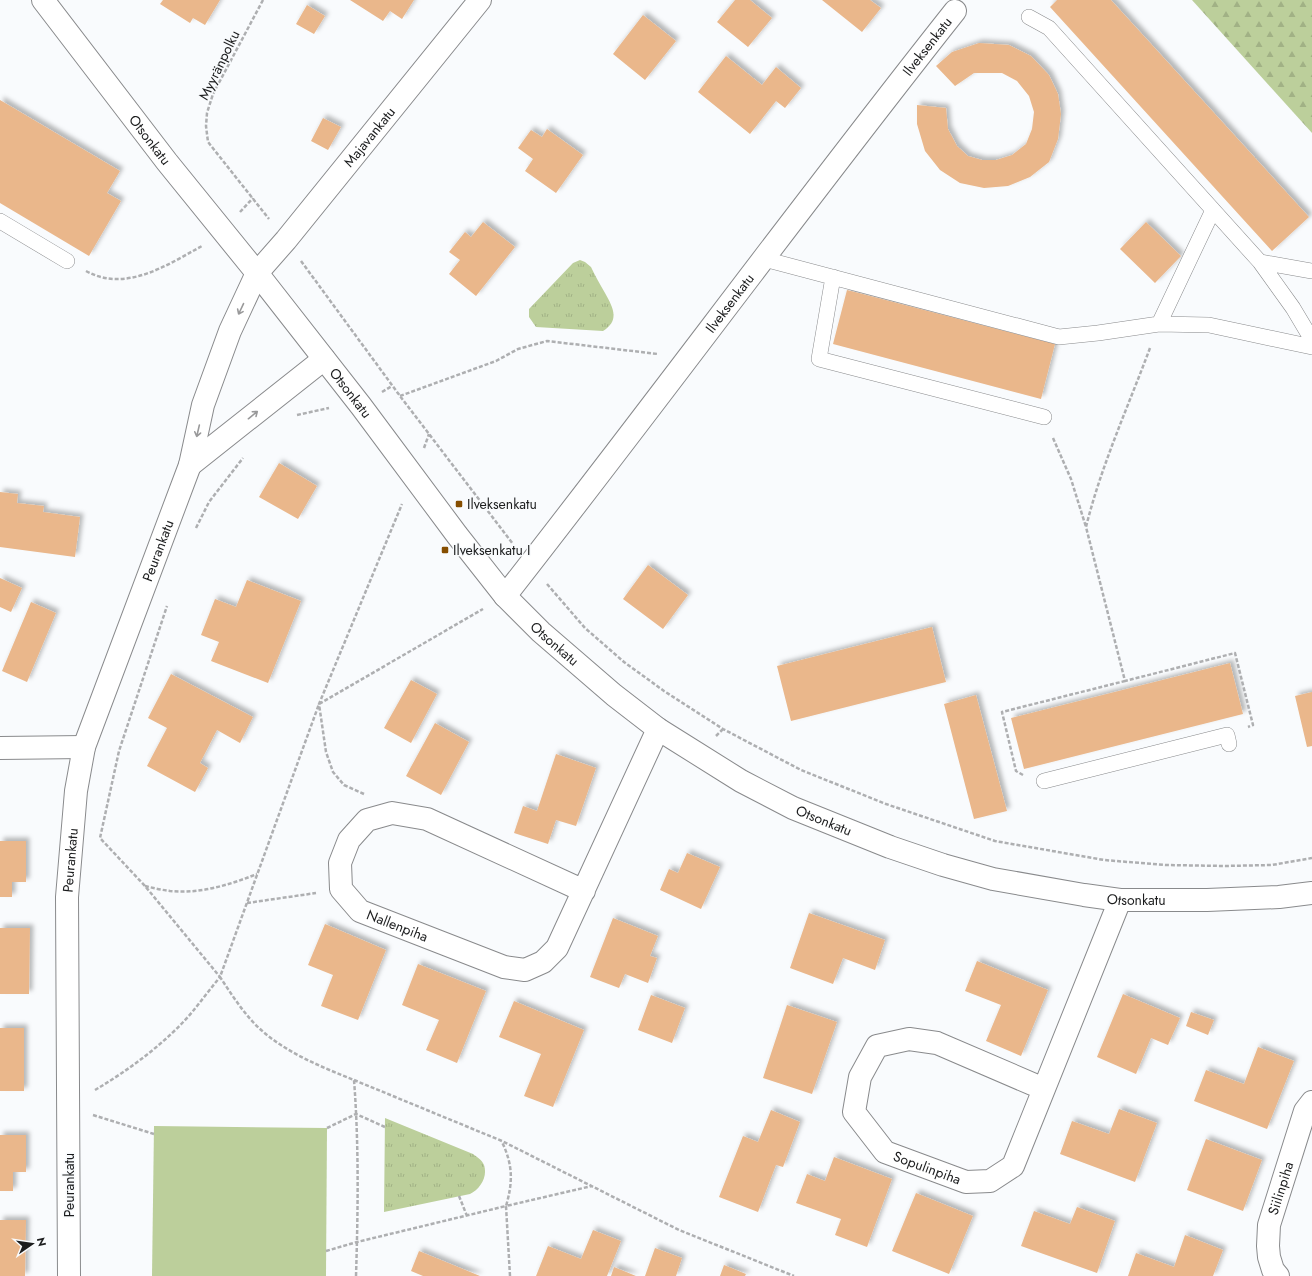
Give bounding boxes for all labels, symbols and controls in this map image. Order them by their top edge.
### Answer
street label: Ilveksenkatu [898,13,957,80]
street label: Myyränpolku [194,27,244,103]
street label: Majavankatu [339,103,400,171]
street label: Otsonkatu [124,110,176,169]
street label: Ilveksenkatu [700,269,759,337]
one-way arrow [237,302,244,314]
street label: Otsonkatu [325,364,377,422]
one-way arrow [248,410,259,419]
one-way arrow [193,424,201,437]
place label: Ilveksenkatu [467,494,537,514]
marker: Ilveksenkatu [454,499,464,509]
street label: Peurankatu [137,517,179,584]
place label: Ilveksenkatu I [453,540,530,560]
marker: Ilveksenkatu I [440,545,450,555]
street label: Otsonkatu [526,617,583,670]
street label: Otsonkatu [793,800,855,841]
street label: Peurankatu [57,827,83,893]
street label: Otsonkatu [1106,888,1166,910]
street label: Nallenpiha [364,905,431,947]
street label: Sopulinpiha [891,1146,964,1189]
street label: Peurankatu [59,1153,79,1217]
street label: Siilinpiha [1263,1159,1298,1217]
north arrow [12,1224,52,1264]
text: N [33,1236,51,1248]

